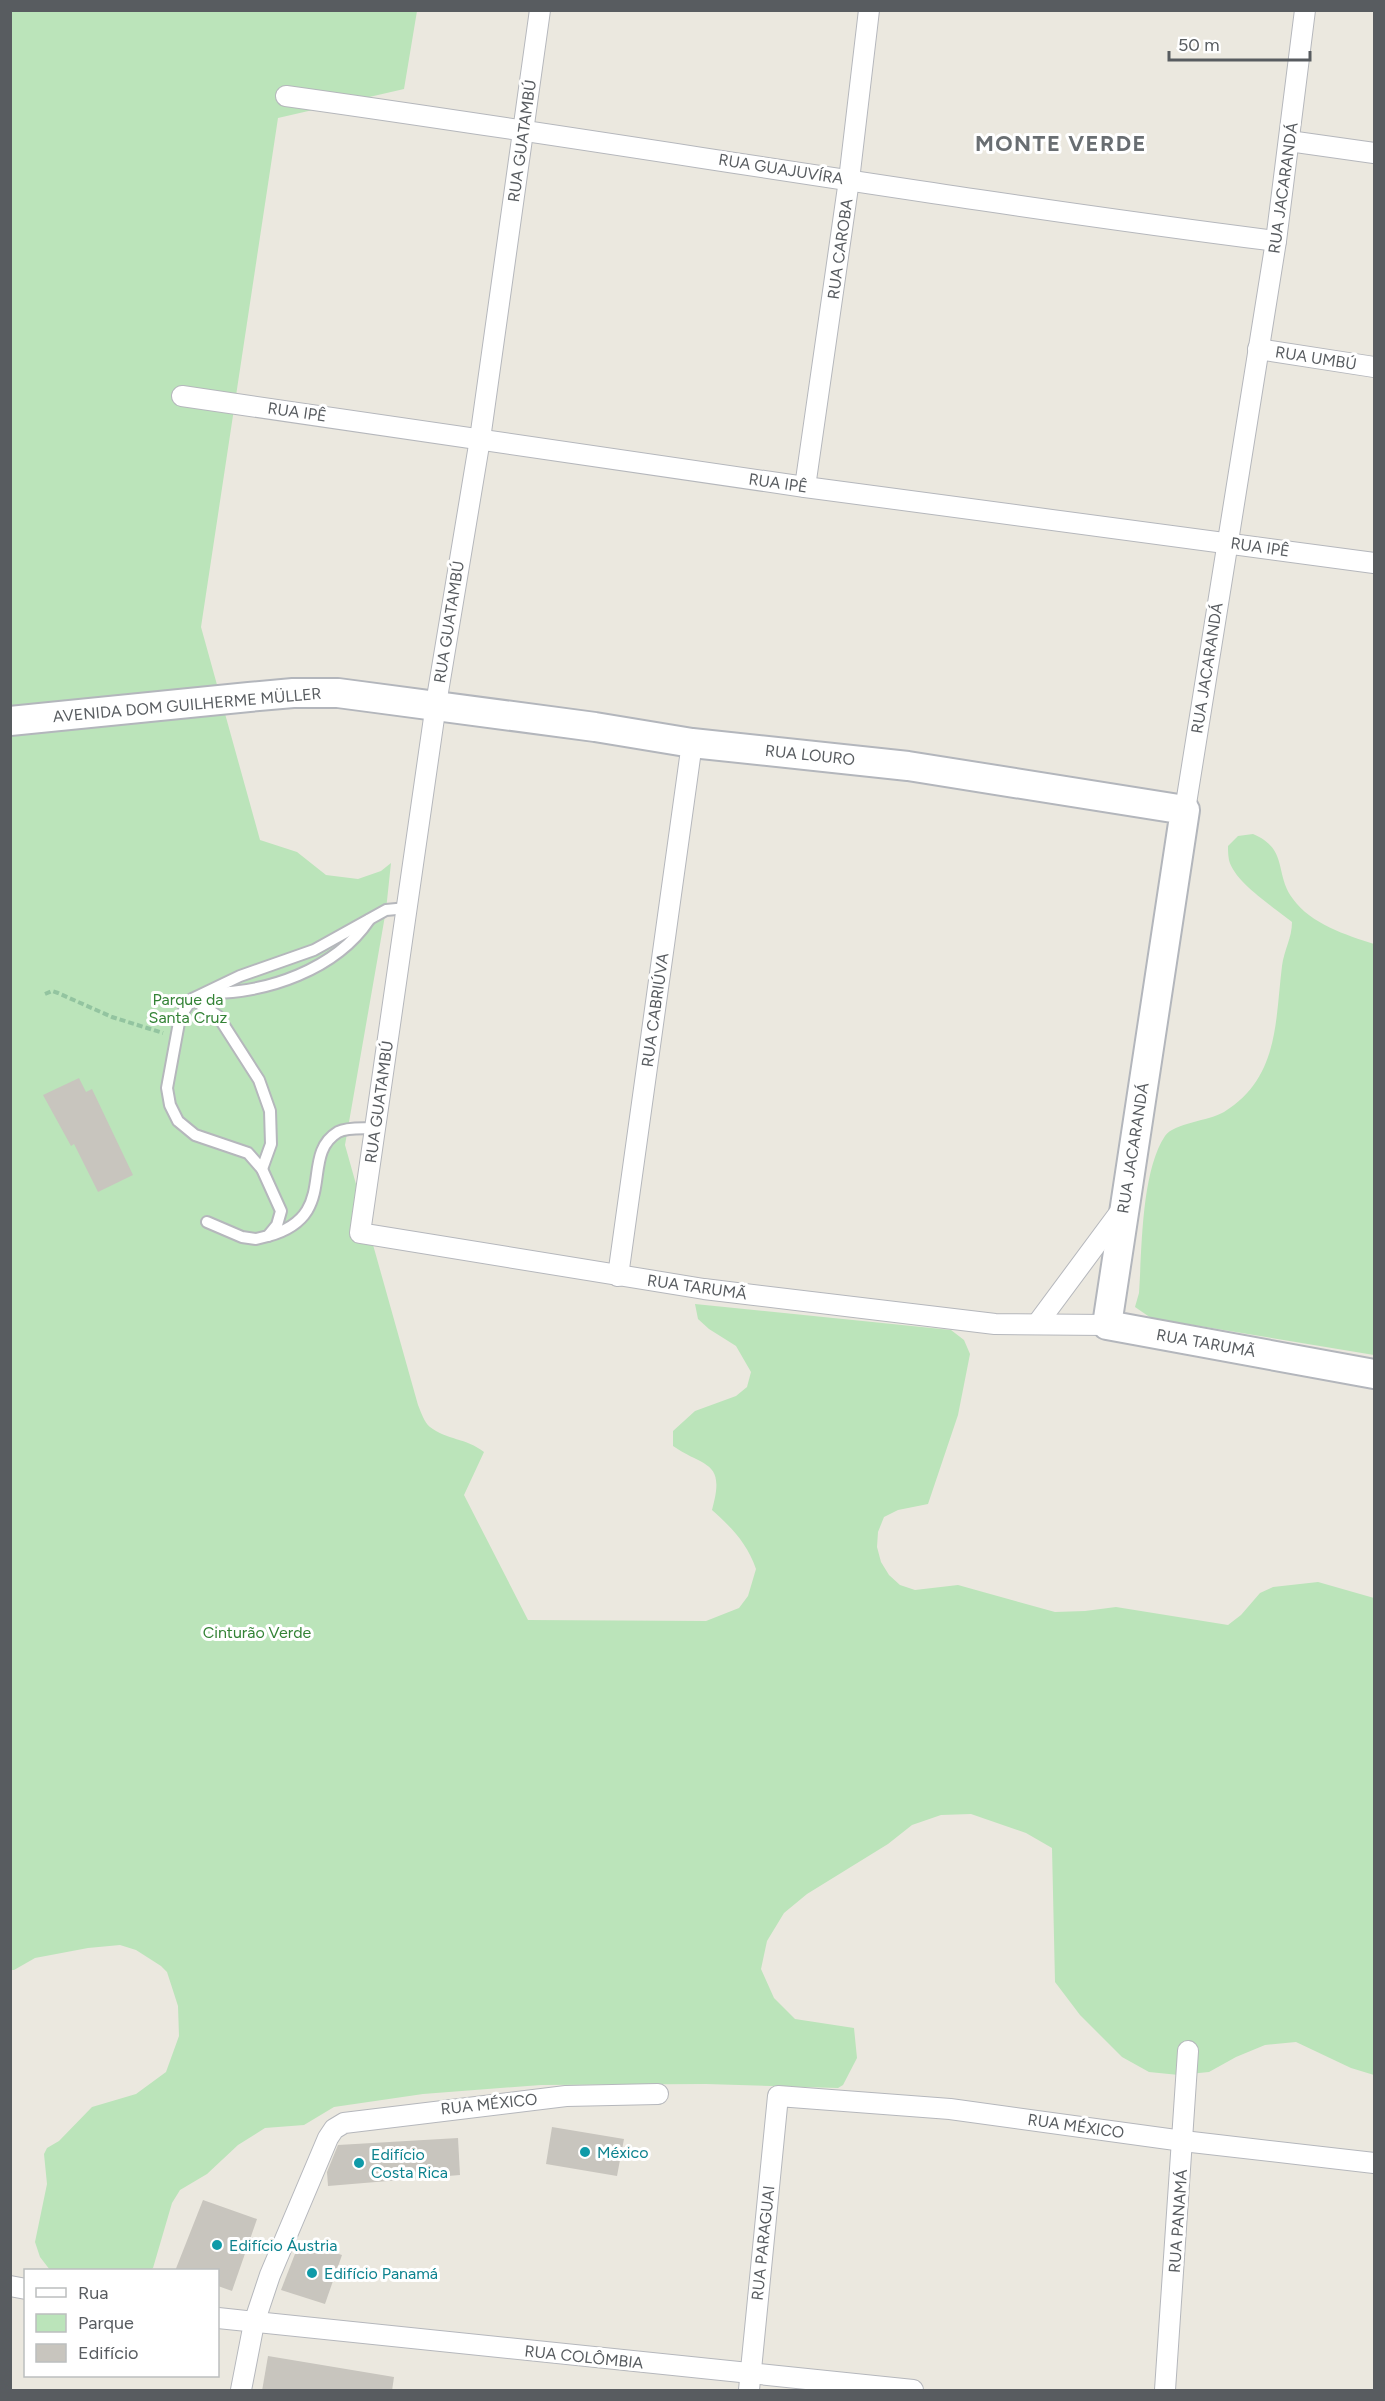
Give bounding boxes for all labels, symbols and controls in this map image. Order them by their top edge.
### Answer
scale bar [1169,24,1310,62]
text: 50 m [1178,34,1220,56]
street label: RUA GUATAMBÚ [504,79,540,203]
street label: RUA JACARANDÁ [1264,121,1302,255]
district label: MONTE VERDE [975,130,1147,157]
street label: RUA GUAJUVÍRA [717,150,845,188]
street label: RUA CAROBA [824,197,856,301]
street label: RUA UMBÚ [1274,342,1358,374]
street label: RUA IPÊ [266,398,328,426]
street label: RUA IPÊ [747,469,809,497]
street label: RUA IPÊ [1229,533,1291,561]
street label: RUA GUATAMBÚ [430,560,468,684]
street label: RUA JACARANDÁ [1187,601,1227,735]
street label: AVENIDA DOM GUILHERME MÜLLER [52,684,322,726]
street label: RUA LOURO [764,741,856,769]
street label: RUA CABRIÚVA [638,952,672,1068]
park label: Parque da Santa Cruz [149,990,228,1027]
street label: RUA GUATAMBÚ [361,1040,397,1164]
street label: RUA JACARANDÁ [1113,1081,1153,1215]
street label: RUA TARUMÃ [646,1271,748,1303]
street label: RUA TARUMÃ [1155,1325,1257,1361]
park label: Cinturão Verde [203,1623,312,1642]
street label: RUA MÉXICO [440,2089,538,2119]
street label: RUA MÉXICO [1027,2110,1125,2142]
place label: México [597,2143,648,2162]
place label: Edifício Costa Rica [371,2145,448,2182]
marker: México [578,2145,592,2159]
marker: Edifício Costa Rica [352,2156,366,2170]
street label: RUA PANAMÁ [1165,2168,1191,2273]
street label: RUA PARAGUAI [748,2185,778,2301]
place label: Edifício Áustria [229,2236,337,2255]
marker: Edifício Áustria [210,2238,224,2252]
place label: Edifício Panamá [324,2264,438,2283]
marker: Edifício Panamá [305,2266,319,2280]
legend [24,2269,219,2377]
text: Rua [78,2282,109,2304]
text: Parque [78,2312,134,2334]
street label: RUA COLÔMBIA [524,2341,644,2373]
text: Edifício [78,2342,139,2364]

